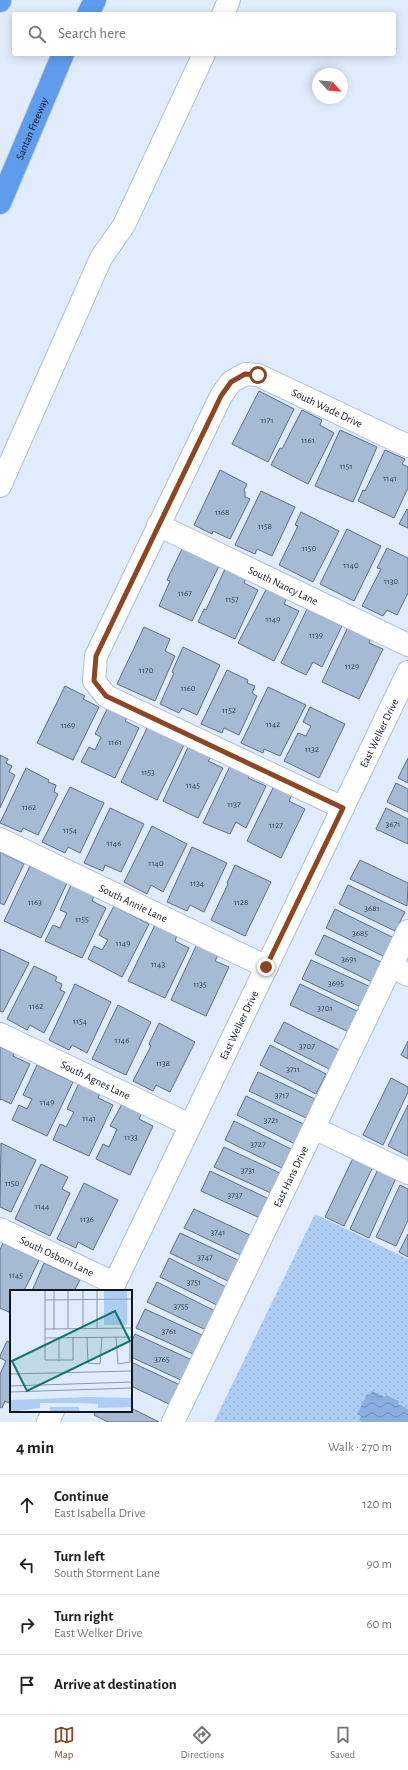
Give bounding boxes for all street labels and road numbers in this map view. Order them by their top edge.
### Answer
street label: Santan Freeway [13,95,50,161]
street label: South Wade Drive [290,386,364,429]
street label: South Nancy Lane [247,564,320,607]
street label: East Welker Drive [358,697,400,769]
street label: South Annie Lane [97,882,169,924]
street label: East Welker Drive [217,989,260,1061]
street label: South Agnes Lane [59,1058,132,1101]
street label: East Hans Drive [271,1144,310,1209]
street label: South Osborn Lane [18,1234,96,1278]

